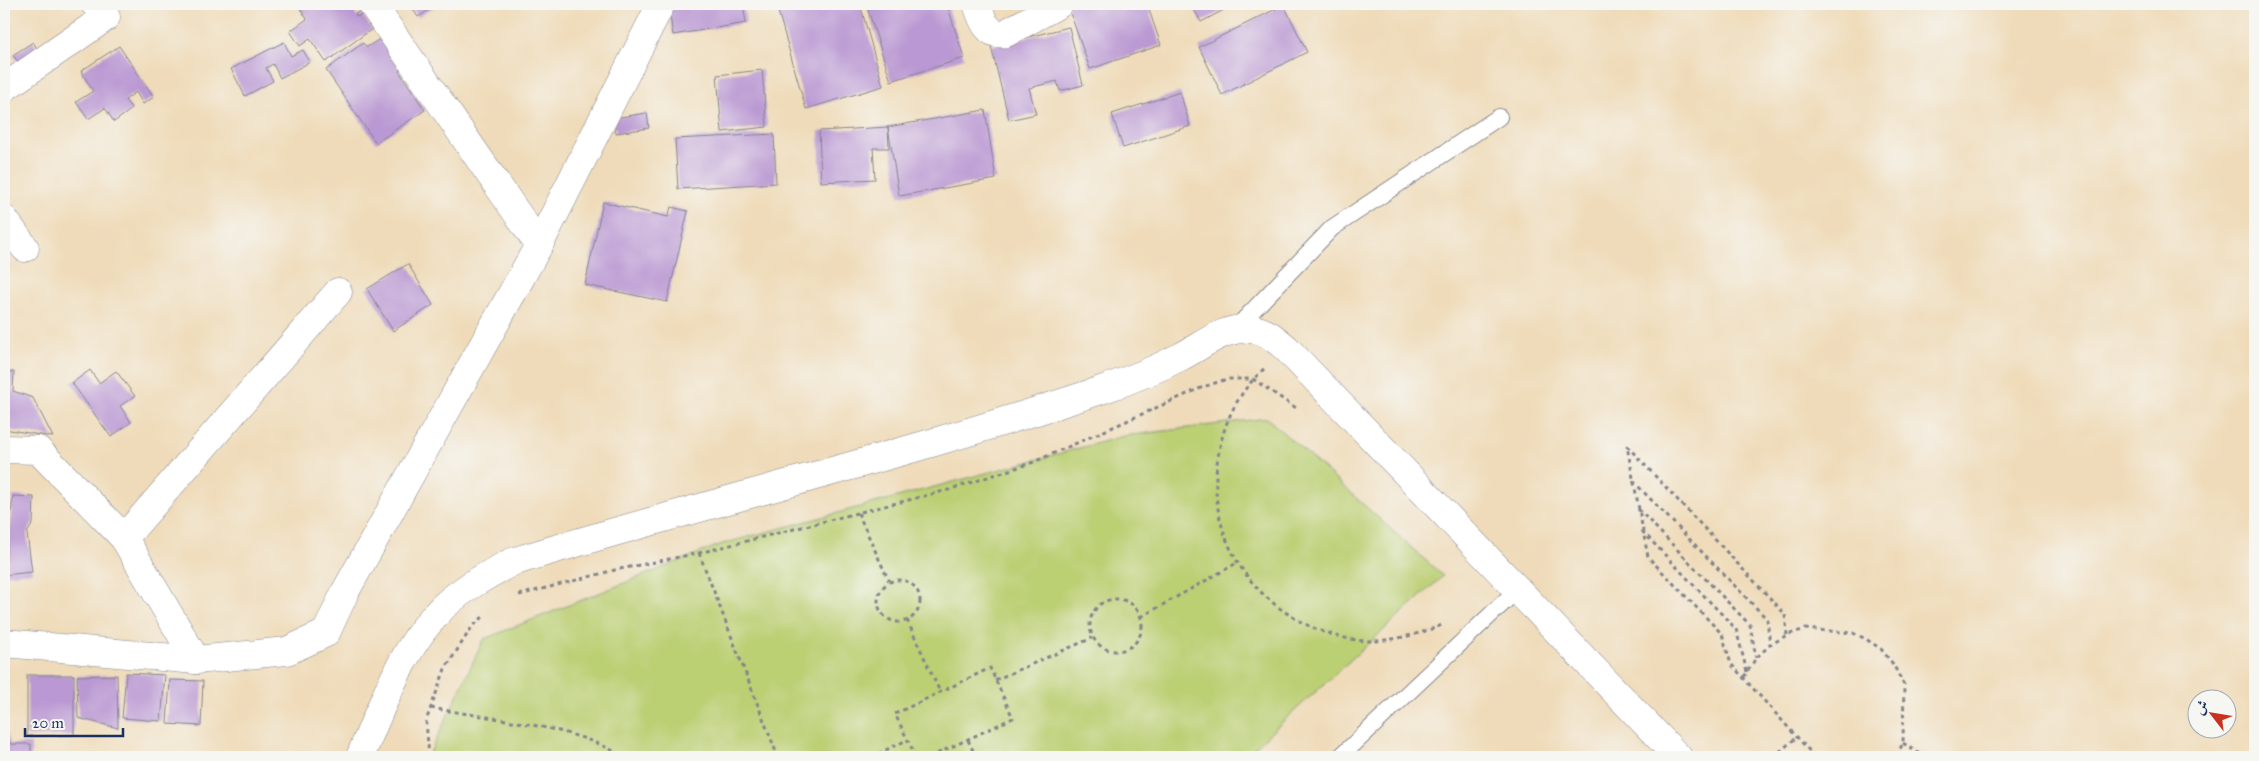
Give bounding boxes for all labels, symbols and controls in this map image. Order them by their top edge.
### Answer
north arrow [2186,688,2236,738]
text: ش [2190,697,2212,718]
scale bar [25,706,122,738]
text: 20 m [32,714,64,732]

